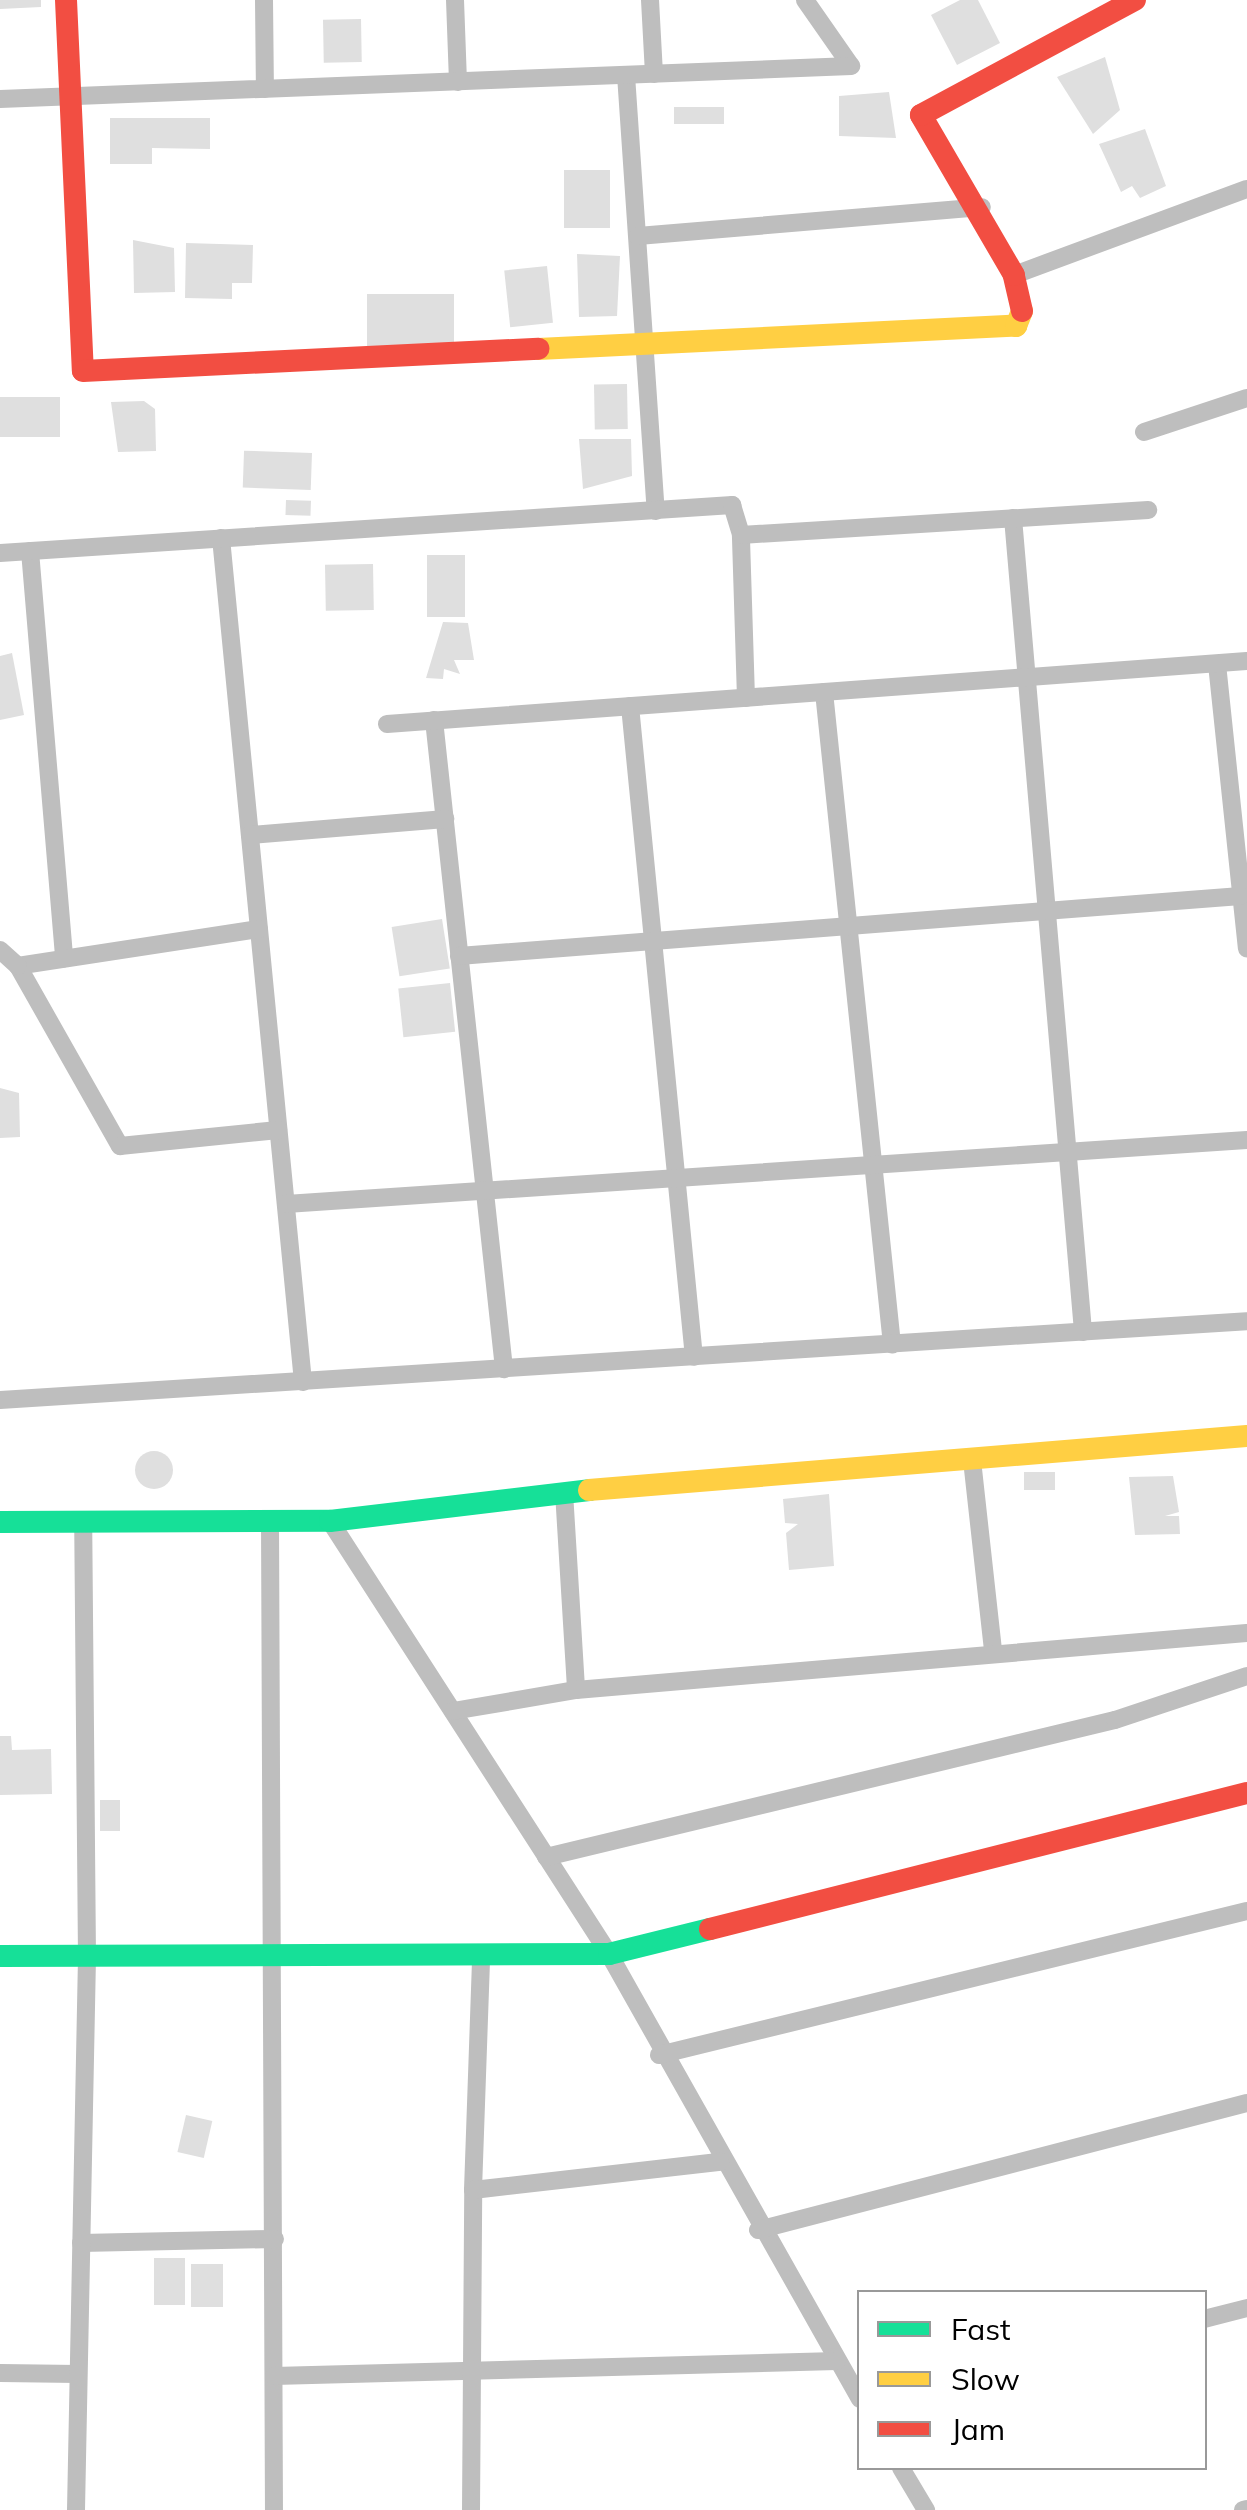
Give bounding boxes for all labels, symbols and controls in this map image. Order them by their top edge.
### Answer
legend [857,2290,1207,2470]
text: Fast [951,2310,1011,2348]
text: Slow [951,2360,1020,2398]
text: Jam [951,2410,1005,2448]

